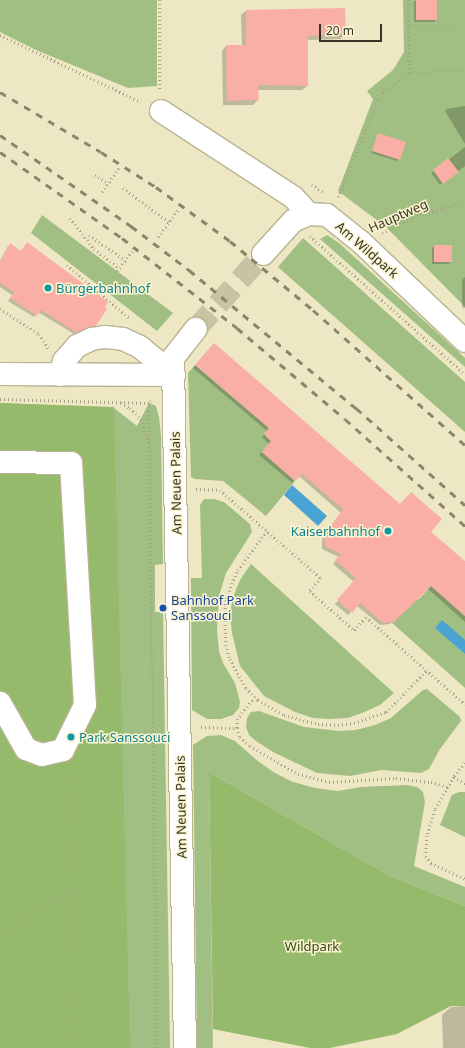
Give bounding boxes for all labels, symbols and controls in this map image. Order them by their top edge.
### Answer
scale bar [321,16,384,42]
text: 20 m [326,22,354,39]
street label: Hauptweg [366,196,430,236]
street label: Am Wildpark [332,218,402,282]
place label: Bürgerbahnhof [56,280,150,296]
marker: Bürgerbahnhof [43,283,53,293]
street label: Am Neuen Palais [167,431,185,535]
place label: Kaiserbahnhof [291,523,380,539]
marker: Kaiserbahnhof [383,526,393,536]
place label: Bahnhof Park Sanssouci [171,593,254,624]
marker: Bahnhof Park Sanssouci [158,603,168,613]
place label: Park Sanssouci [79,729,170,745]
marker: Park Sanssouci [66,732,76,742]
street label: Am Neuen Palais [172,755,190,859]
park label: Wildpark [285,938,339,954]

